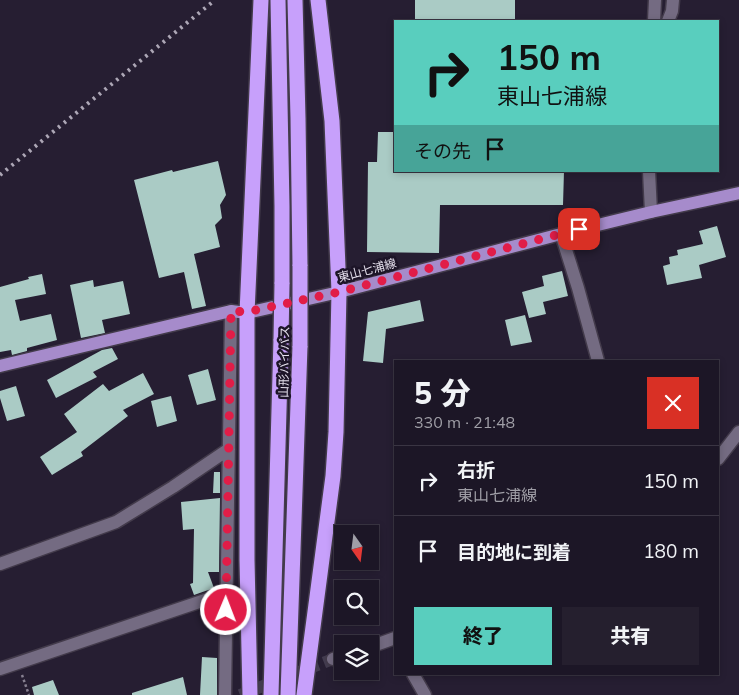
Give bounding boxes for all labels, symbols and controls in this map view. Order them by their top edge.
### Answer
text: 150 m [497,35,601,79]
icon: right [414,40,479,105]
text: 東山七浦線 [497,82,607,110]
icon: arrive [481,135,509,163]
text: その先 [414,139,471,163]
pin [558,208,600,250]
icon: arrive [565,215,593,243]
street label: 東山七浦線 [336,255,398,285]
street label: 山形バイパス [276,326,292,398]
text: 5 分 [414,374,470,412]
button: close [647,377,699,429]
text: 330 m · 21:48 [414,412,515,432]
text: 右折 [457,458,495,482]
icon: right [414,467,442,495]
text: 150 m [643,469,699,493]
text: 東山七浦線 [457,485,537,505]
north arrow [334,525,379,570]
map controls [334,525,379,680]
icon: arrive [414,537,442,565]
text: 180 m [643,539,699,563]
text: 目的地に到着 [457,540,571,564]
button: search [334,580,379,625]
position arrow [199,583,251,635]
button: 終了 [414,607,552,665]
button: 共有 [562,607,699,665]
button: layers [334,635,379,680]

